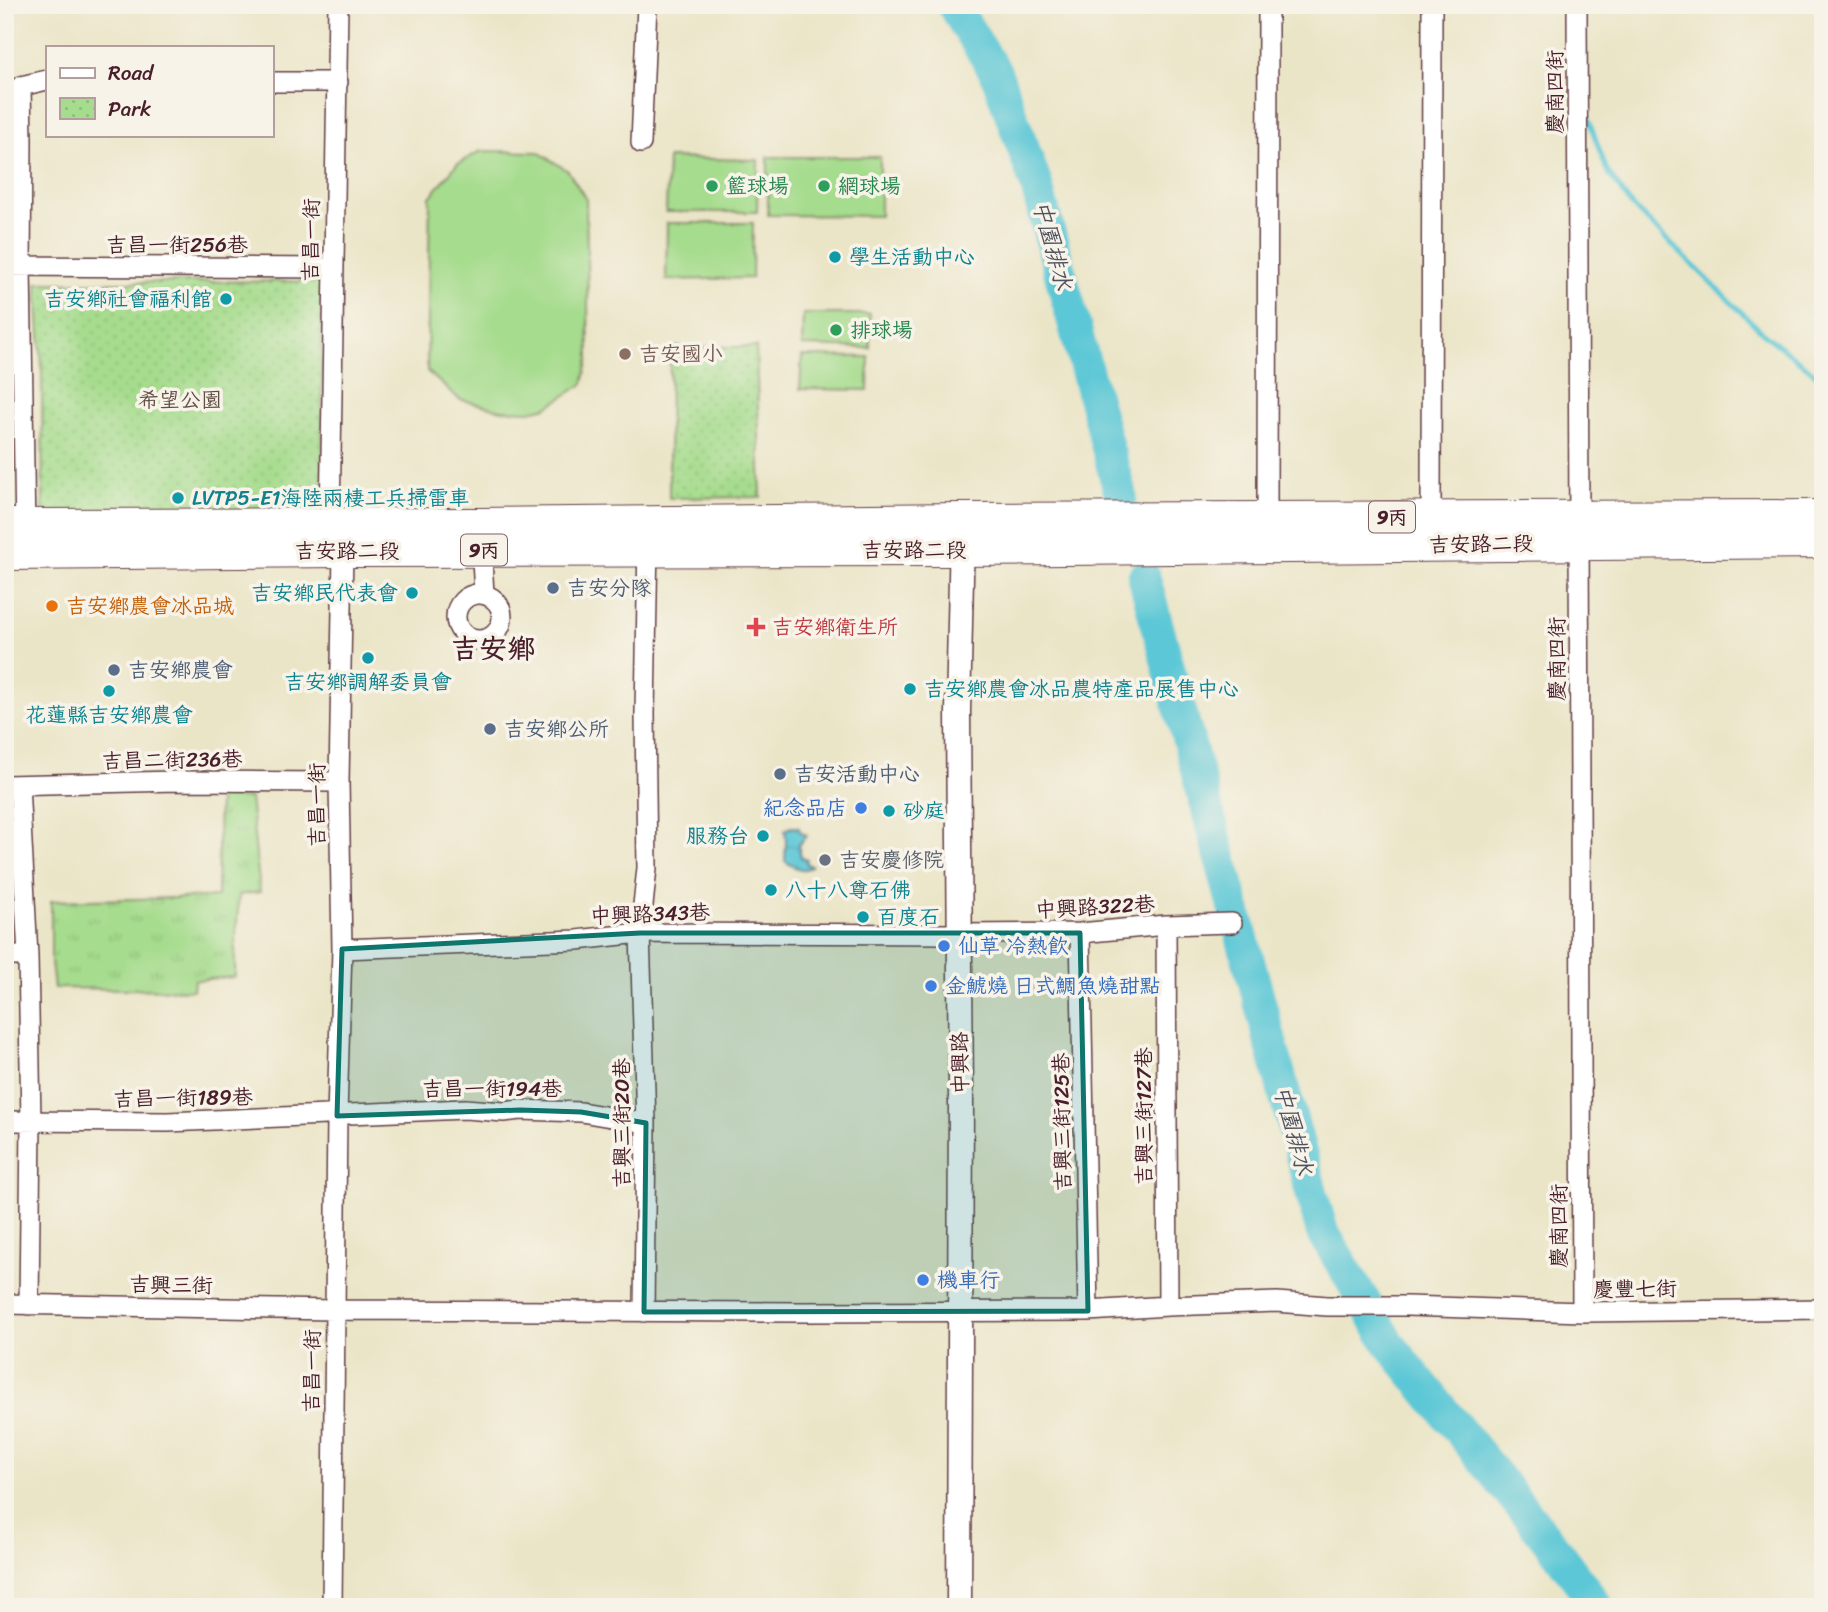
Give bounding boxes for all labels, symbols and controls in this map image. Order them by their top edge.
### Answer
legend [46,46,273,136]
street label: 慶南四街 [1536,50,1574,134]
text: Road [108,54,155,92]
text: Park [108,90,151,128]
place label: 籃球場 [726,167,789,205]
place label: 網球場 [838,167,901,205]
marker: 籃球場 [704,178,720,194]
marker: 網球場 [816,178,832,194]
water label: 中園排水 [1021,195,1084,296]
street label: 吉昌一街 [291,198,331,282]
street label: 吉昌一街256巷 [106,226,248,264]
place label: 學生活動中心 [849,238,975,276]
marker: 學生活動中心 [827,249,843,265]
place label: 吉安鄉社會福利館 [44,280,212,318]
marker: 吉安鄉社會福利館 [218,291,234,307]
place label: 排球場 [850,311,913,349]
marker: 排球場 [828,322,844,338]
place label: 吉安國小 [639,335,723,373]
marker: 吉安國小 [617,346,633,362]
park label: 希望公園 [138,381,222,419]
place label: LVTP5-E1海陸兩棲工兵掃雷車 [192,479,470,517]
marker: LVTP5-E1海陸兩棲工兵掃雷車 [170,490,186,506]
road number: 9丙 [1369,502,1415,532]
street label: 吉安路二段 [1428,524,1534,564]
street label: 吉安路二段 [862,531,967,569]
street label: 吉安路二段 [295,532,400,570]
road number: 9丙 [461,534,507,566]
place label: 吉安分隊 [567,569,651,607]
place label: 吉安鄉民代表會 [251,574,398,612]
marker: 吉安分隊 [545,580,561,596]
marker: 吉安鄉民代表會 [404,585,420,601]
place label: 吉安鄉農會冰品城 [66,587,234,625]
marker: 吉安鄉農會冰品城 [44,598,60,614]
place label: 吉安鄉衛生所 [772,608,898,646]
marker: 吉安鄉衛生所 [746,617,766,637]
street label: 慶南四街 [1538,617,1576,701]
district label: 吉安鄉 [451,624,535,673]
marker: 吉安鄉調解委員會 [360,650,376,666]
place label: 吉安鄉農會 [128,651,233,689]
marker: 吉安鄉農會 [106,662,122,678]
place label: 吉安鄉調解委員會 [284,663,452,701]
place label: 吉安鄉農會冰品農特產品展售中心 [924,670,1239,708]
marker: 吉安鄉農會冰品農特產品展售中心 [902,681,918,697]
marker: 花蓮縣吉安鄉農會 [101,683,117,699]
place label: 花蓮縣吉安鄉農會 [25,696,193,734]
place label: 吉安鄉公所 [504,710,609,748]
marker: 吉安鄉公所 [482,721,498,737]
street label: 吉昌二街236巷 [101,740,243,780]
place label: 吉安活動中心 [794,755,920,793]
street label: 吉昌一街 [298,763,336,847]
marker: 吉安活動中心 [772,766,788,782]
place label: 紀念品店 [763,789,847,827]
place label: 砂庭 [903,792,945,830]
marker: 紀念品店 [853,800,869,816]
marker: 砂庭 [881,803,897,819]
place label: 服務台 [686,817,749,855]
marker: 服務台 [755,828,771,844]
place label: 吉安慶修院 [839,841,944,879]
marker: 吉安慶修院 [817,852,833,868]
place label: 八十八尊石佛 [785,871,911,909]
marker: 八十八尊石佛 [763,882,779,898]
street label: 中興路322巷 [1034,885,1156,929]
street label: 中興路343巷 [589,893,711,935]
place label: 百度石 [877,898,940,936]
marker: 百度石 [855,909,871,925]
place label: 仙草 冷熱飲 [958,927,1068,965]
marker: 仙草 冷熱飲 [936,938,952,954]
place label: 金鯱燒 日式鯛魚燒甜點 [945,967,1160,1005]
marker: 金鯱燒 日式鯛魚燒甜點 [923,978,939,994]
street label: 中興路 [940,1031,980,1095]
street label: 吉興三街127巷 [1125,1047,1163,1185]
street label: 吉興三街125巷 [1042,1052,1082,1192]
street label: 吉興三街20巷 [603,1058,641,1188]
street label: 吉昌一街194巷 [422,1070,562,1108]
street label: 吉昌一街189巷 [113,1078,253,1118]
water label: 中園排水 [1262,1080,1325,1181]
street label: 慶南四街 [1540,1184,1578,1268]
place label: 機車行 [937,1261,1000,1299]
street label: 吉興三街 [129,1265,213,1305]
street label: 慶豐七街 [1593,1269,1677,1309]
marker: 機車行 [915,1272,931,1288]
street label: 吉昌一街 [292,1329,332,1413]

